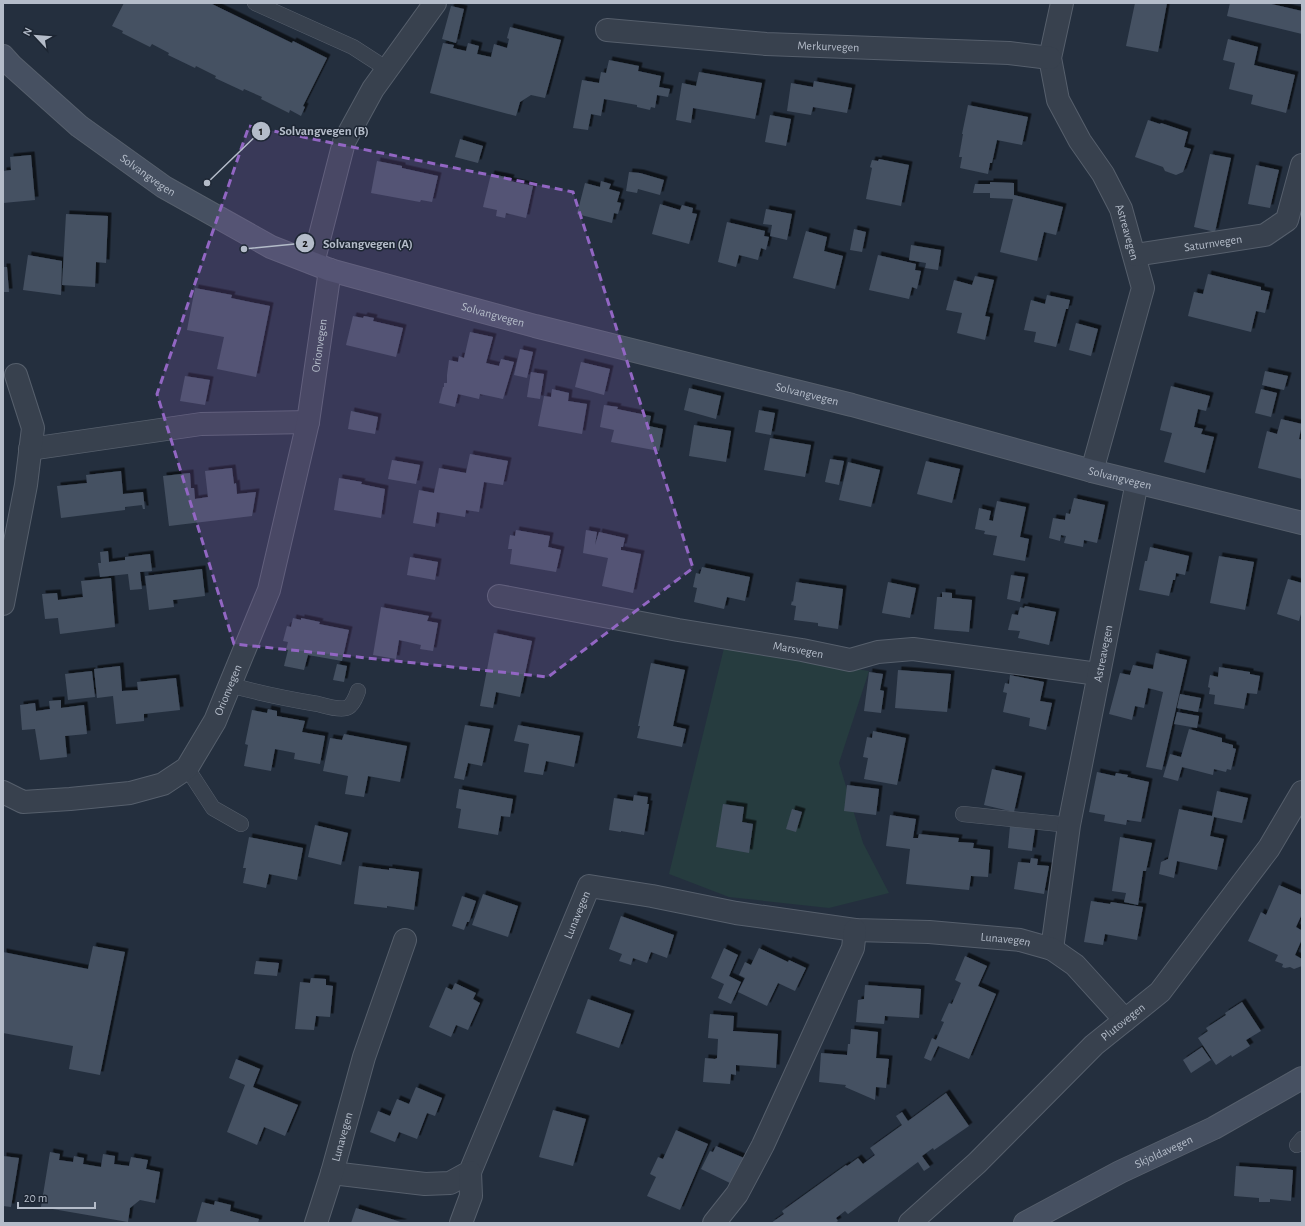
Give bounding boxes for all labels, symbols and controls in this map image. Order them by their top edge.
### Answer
north arrow [16,16,56,56]
text: N [21,26,34,38]
street label: Merkurvegen [797,39,860,53]
callout: Solvangvegen (B) [251,118,376,143]
text: 1 [259,125,263,137]
text: Solvangvegen (B) [279,125,369,138]
street label: Solvangvegen [118,152,178,198]
street label: Astreavegen [1113,202,1141,262]
callout: Solvangvegen (A) [295,231,421,256]
street label: Saturnvegen [1183,233,1243,253]
text: 2 [302,237,308,249]
text: Solvangvegen (A) [323,238,413,251]
street label: Solvangvegen [460,300,526,329]
street label: Orionvegen [309,318,329,373]
street label: Solvangvegen [774,380,840,407]
street label: Solvangvegen [1087,464,1153,492]
street label: Astreavegen [1091,624,1115,683]
street label: Marsvegen [772,639,825,660]
street label: Orionvegen [212,663,244,717]
street label: Lunavegen [562,889,592,941]
street label: Lunavegen [980,931,1032,949]
street label: Plutovegen [1098,1001,1147,1043]
street label: Lunavegen [329,1111,354,1163]
street label: Skjoldavegen [1133,1133,1195,1170]
scale bar [18,1184,95,1210]
text: 20 m [24,1192,47,1204]

